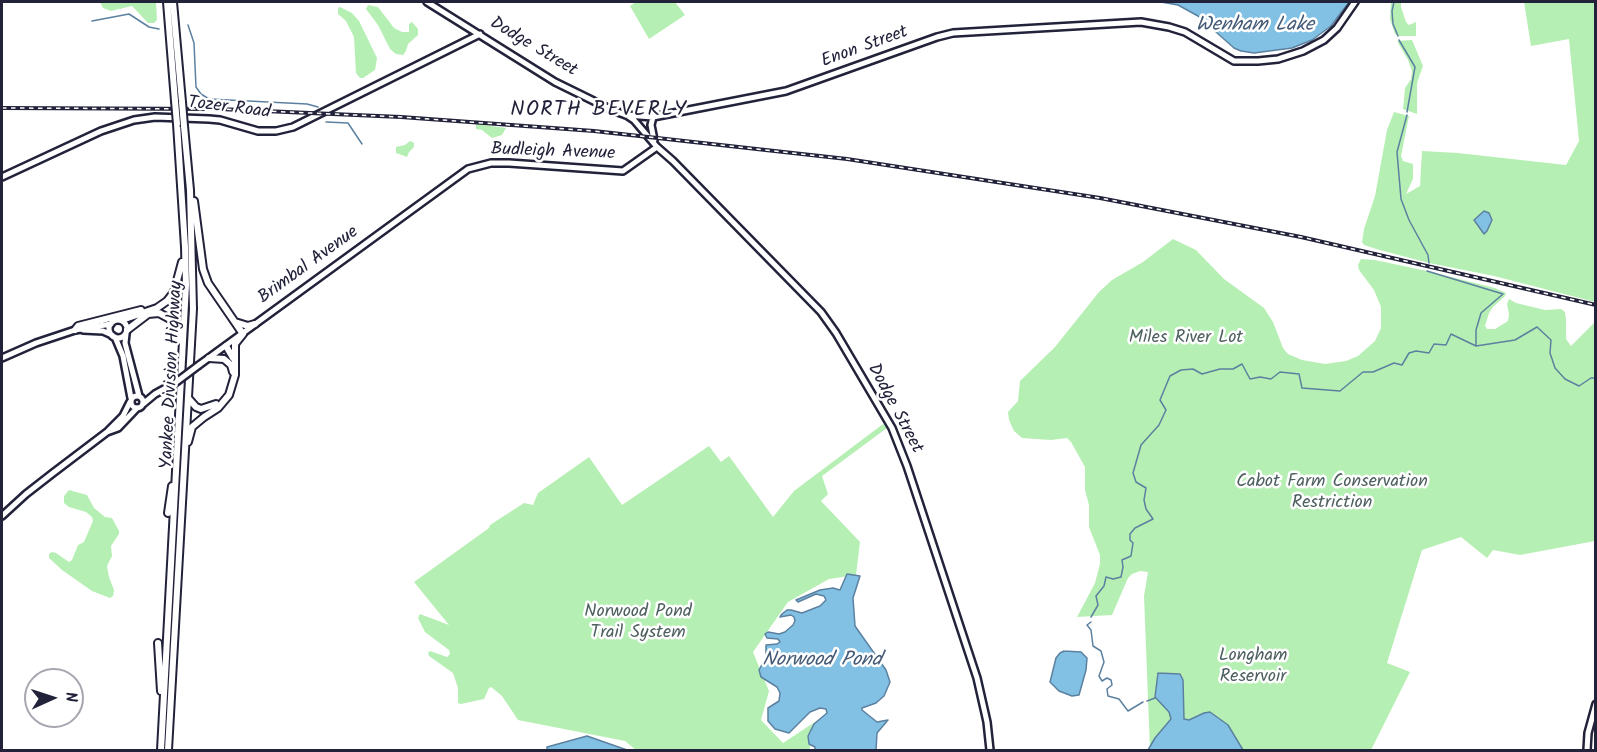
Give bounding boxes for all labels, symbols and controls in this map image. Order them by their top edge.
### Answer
street label: Dodge Street [485,13,581,83]
water label: Wenham Lake [1196,15,1314,39]
street label: Enon Street [819,22,911,74]
street label: Tozer Road [186,93,272,125]
district label: NORTH BEVERLY [510,98,688,124]
street label: Budleigh Avenue [491,140,615,166]
street label: Brimbal Avenue [255,222,363,310]
street label: Yankee Division Highway [157,280,189,470]
park label: Miles River Lot [1129,328,1243,350]
street label: Dodge Street [861,361,927,457]
park label: Cabot Farm Conservation Restriction [1236,472,1428,514]
park label: Norwood Pond Trail System [584,602,692,644]
park label: Longham Reservoir [1219,646,1287,688]
water label: Norwood Pond [762,650,882,674]
north arrow [24,668,84,728]
text: N [58,691,83,703]

